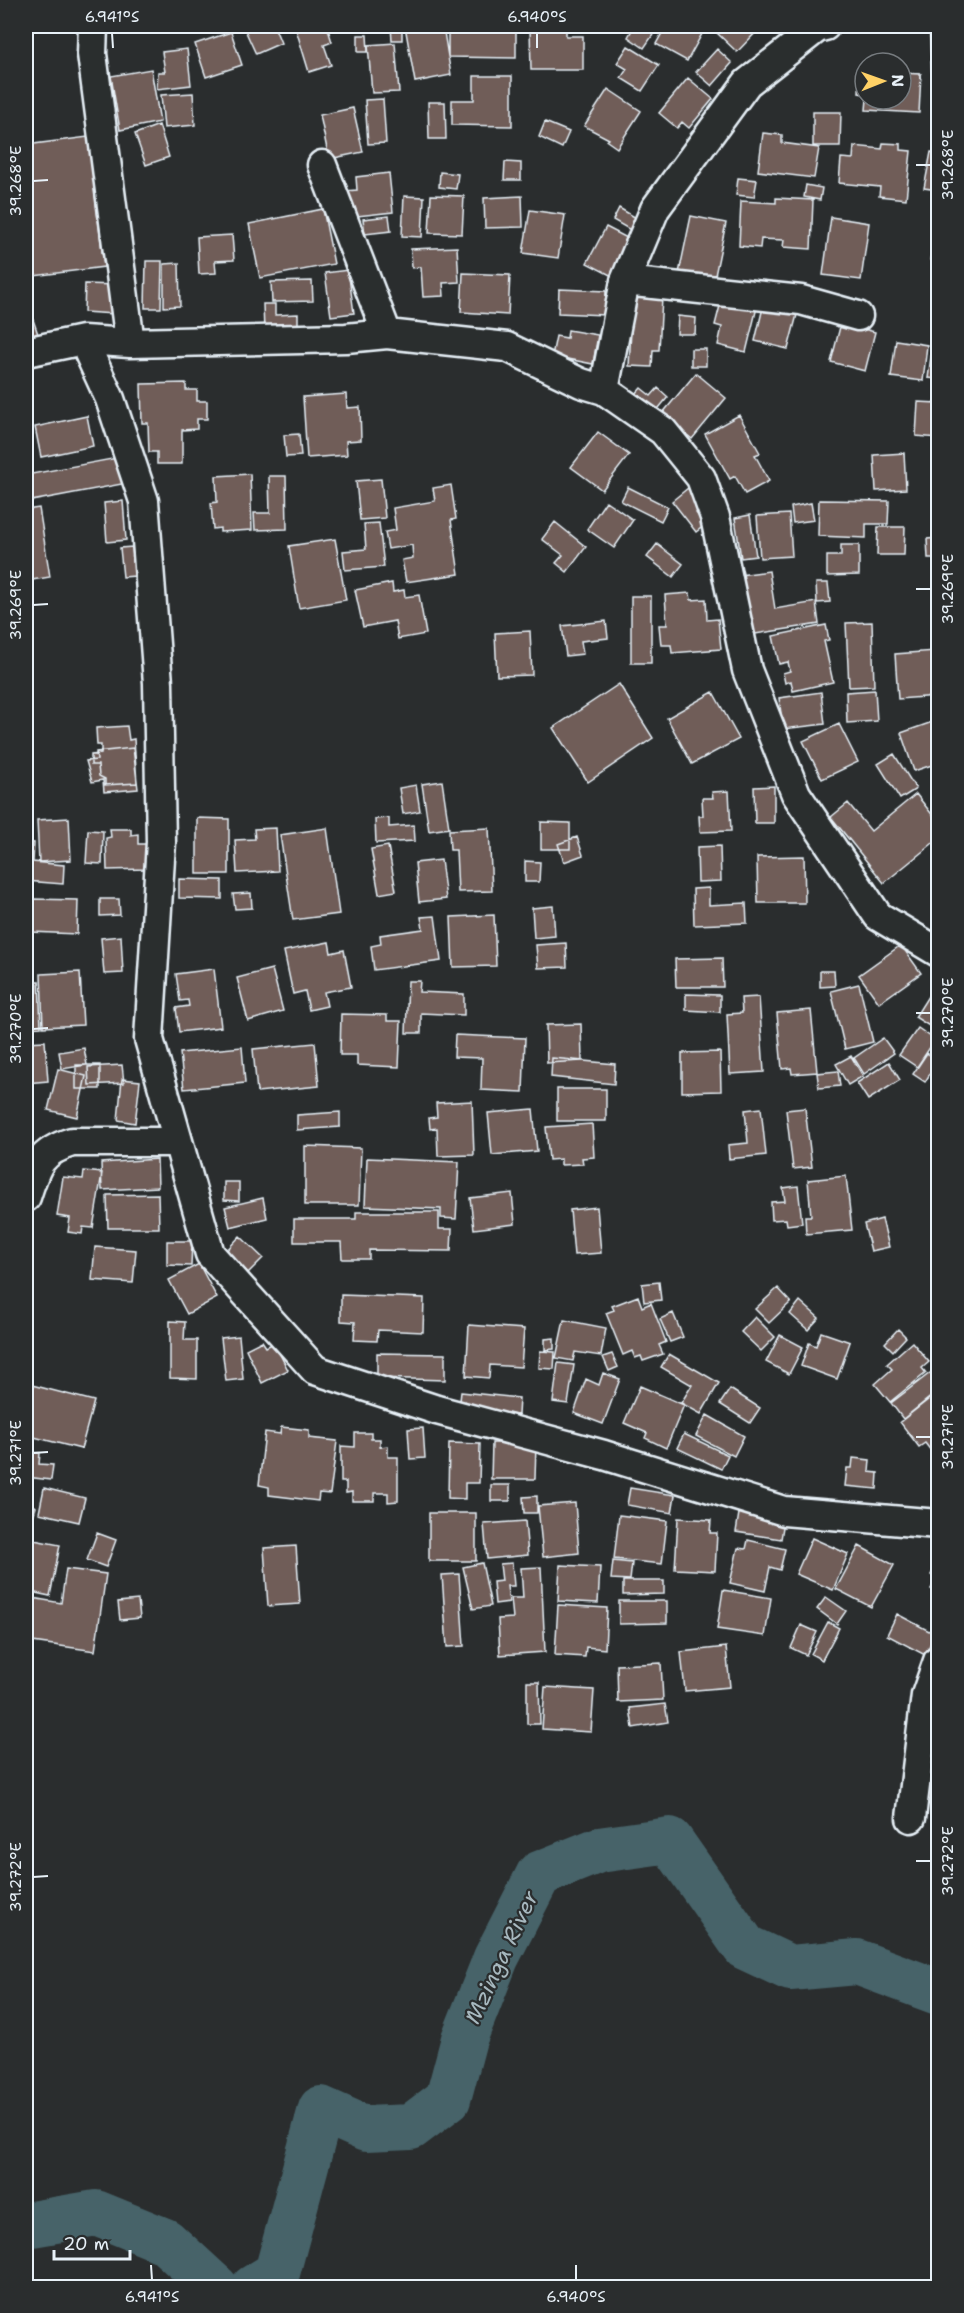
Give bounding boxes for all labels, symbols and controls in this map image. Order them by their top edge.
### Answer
text: 6.941°S [85,7,139,27]
text: 6.940°S [507,7,567,27]
north arrow [853,51,913,111]
text: N [887,74,908,87]
text: 39.268°E [938,130,958,200]
text: 39.268°E [6,146,26,216]
text: 39.269°E [938,554,958,624]
text: 39.269°E [6,570,26,640]
text: 39.270°E [938,978,958,1048]
text: 39.270°E [6,994,26,1064]
text: 39.271°E [938,1404,958,1470]
text: 39.271°E [6,1420,26,1486]
text: 39.272°E [938,1826,958,1896]
text: 39.272°E [6,1842,26,1912]
water label: Mzinga River [458,1885,545,2028]
scale bar [54,2223,130,2261]
text: 20 m [63,2232,109,2256]
text: 6.941°S [125,2287,179,2307]
text: 6.940°S [546,2287,606,2307]

